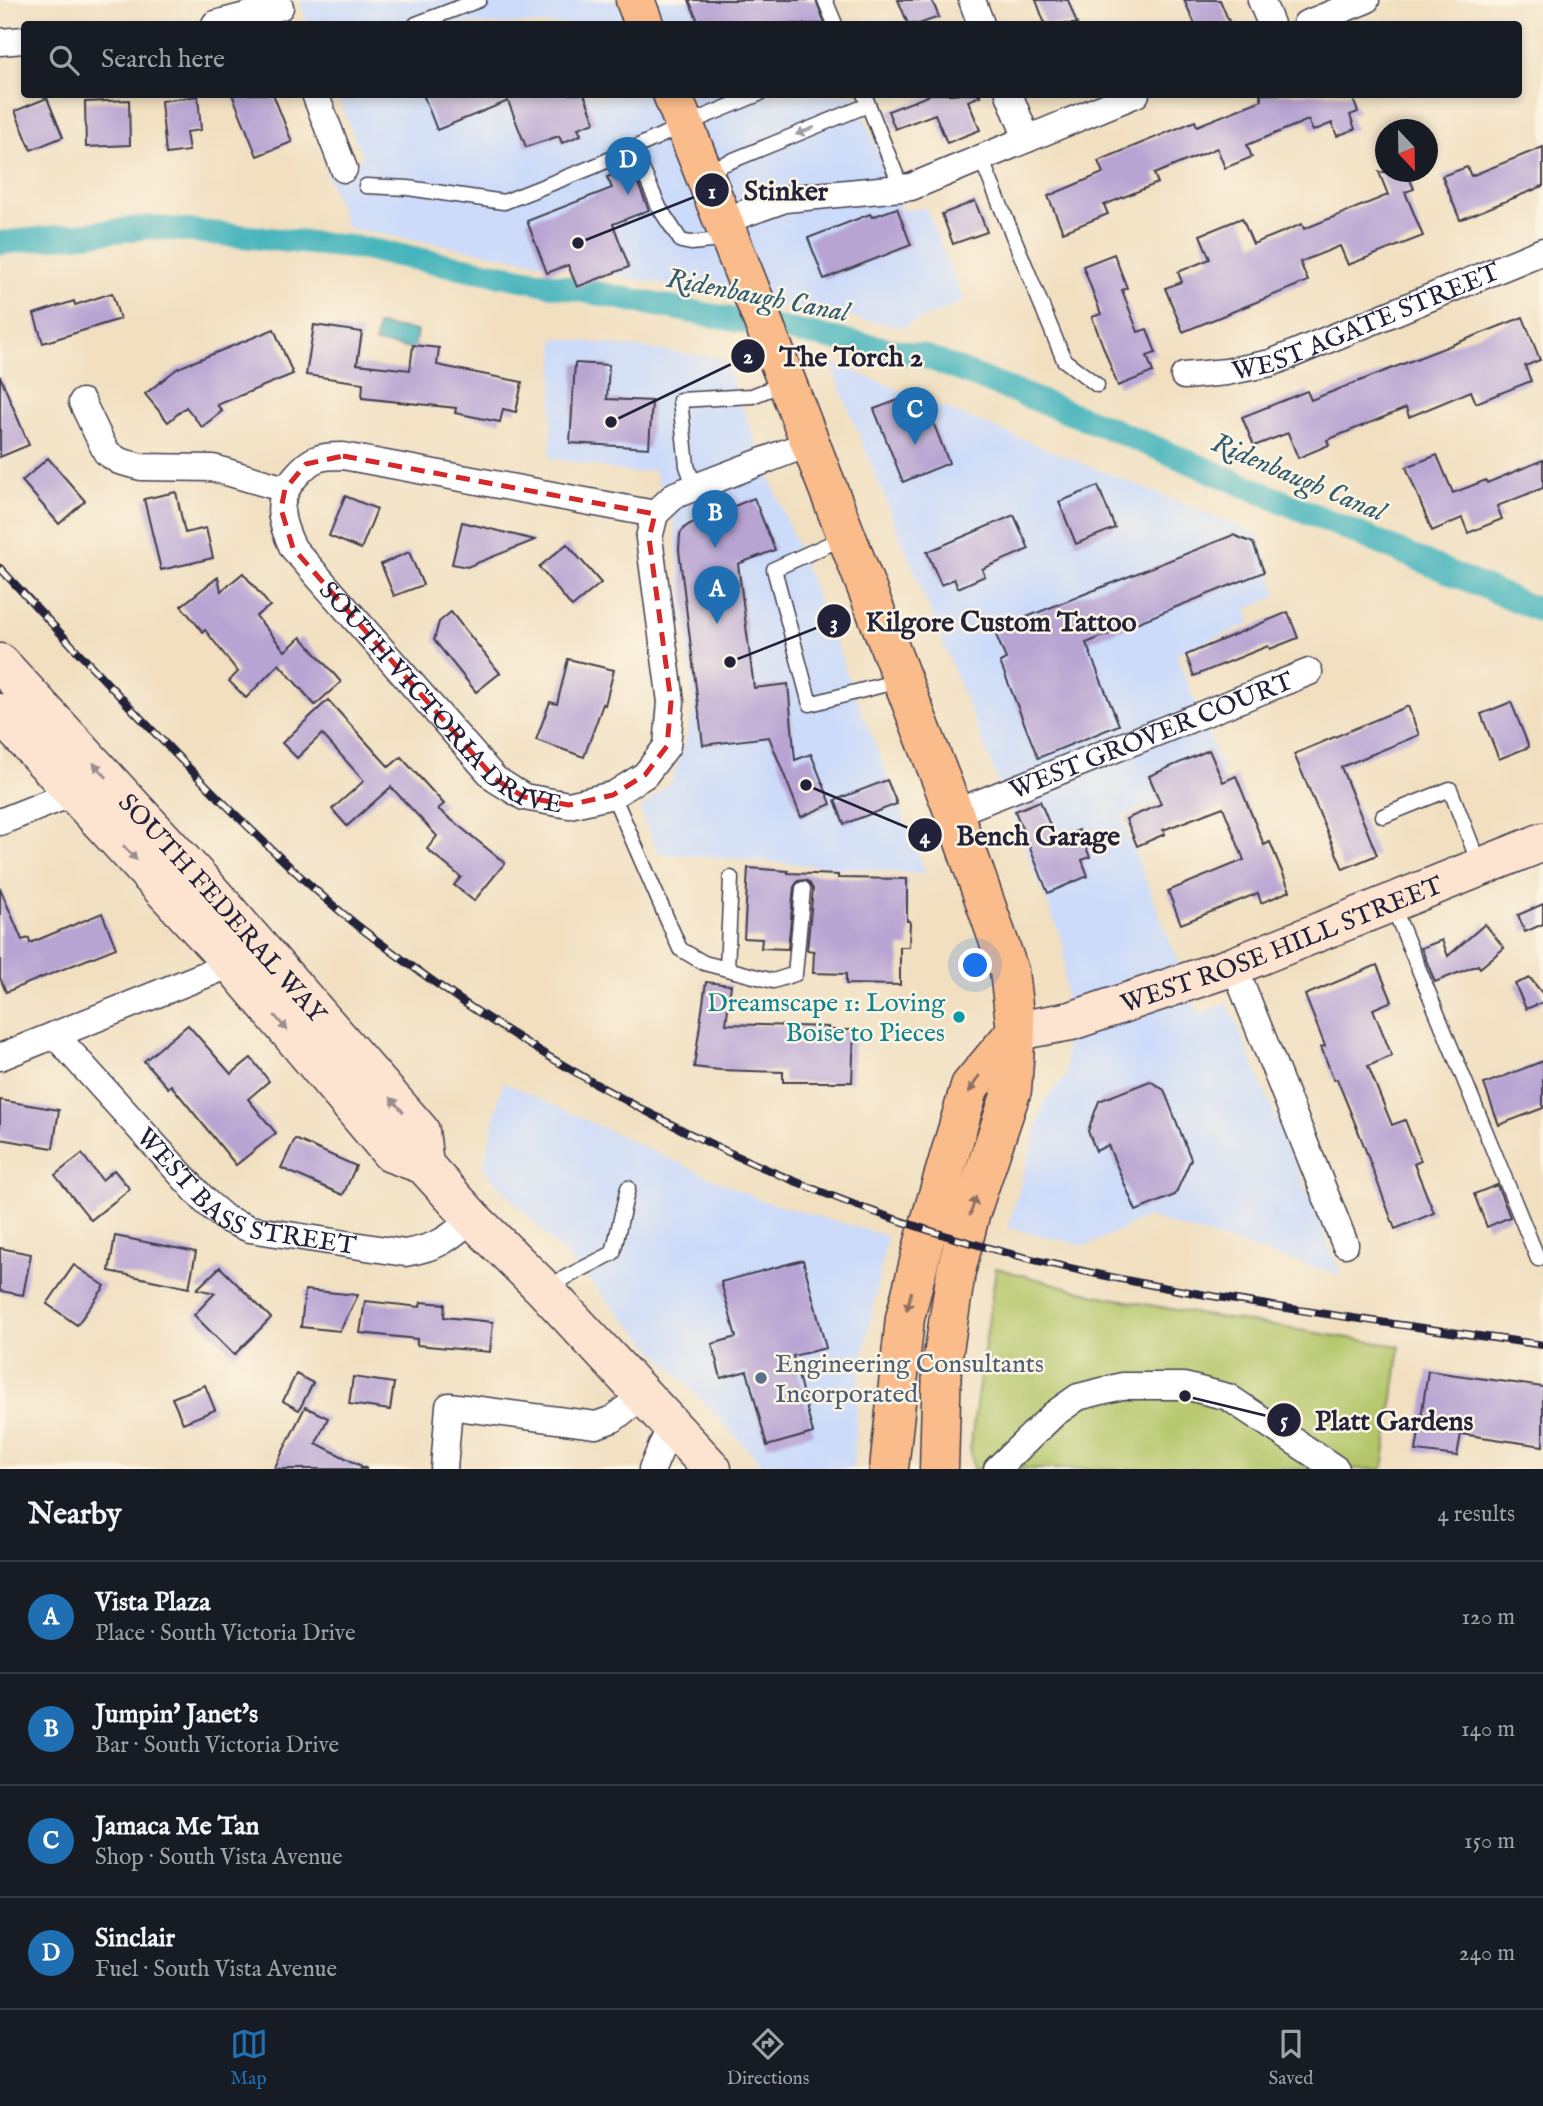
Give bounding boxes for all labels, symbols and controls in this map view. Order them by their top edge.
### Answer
search box [21,21,1522,98]
icon: search [45,41,83,79]
text: Search here [101,43,225,76]
north arrow [1375,119,1438,182]
one-way arrow [794,126,815,137]
pin: D [605,137,651,195]
callout: Stinker [695,166,842,215]
text: Stinker [744,175,829,210]
text: 1 [708,179,716,206]
street label: WEST AGATE STREET [1229,256,1505,388]
water label: Ridenbaugh Canal [663,262,854,332]
callout: The Torch 2 [731,332,937,381]
text: The Torch 2 [778,341,923,376]
text: 2 [743,344,753,371]
pin: C [892,387,938,445]
water label: Ridenbaugh Canal [1206,426,1392,531]
pin: B [692,490,738,548]
pin: A [694,566,740,624]
street label: SOUTH VICTORIA DRIVE [311,575,565,821]
callout: Kilgore Custom Tattoo [816,597,1150,646]
text: Kilgore Custom Tattoo [865,606,1137,641]
text: 3 [830,610,838,637]
street label: WEST GROVER COURT [1005,665,1298,807]
one-way arrow [92,762,108,779]
street label: SOUTH FEDERAL WAY [111,787,334,1031]
callout: Bench Garage [907,811,1134,860]
text: Bench Garage [956,820,1120,855]
text: 4 [920,824,931,851]
one-way arrow [121,844,137,861]
street label: WEST ROSE HILL STREET [1117,869,1448,1021]
your location [958,948,992,982]
place label: Dreamscape 1: Loving Boise to Pieces [707,987,946,1050]
marker: Dreamscape 1: Loving Boise to Pieces [951,1009,967,1025]
one-way arrow [274,1013,289,1031]
one-way arrow [967,1074,980,1094]
one-way arrow [389,1096,405,1114]
street label: WEST BASS STREET [129,1121,358,1263]
one-way arrow [968,1196,979,1217]
one-way arrow [903,1290,914,1312]
place label: Engineering Consultants Incorporated [775,1348,1044,1411]
marker: Engineering Consultants Incorporated [753,1370,769,1386]
callout: Platt Gardens [1266,1396,1488,1445]
text: Platt Gardens [1315,1405,1473,1440]
text: 5 [1280,1408,1288,1435]
text: Nearby [28,1496,121,1534]
text: 4 results [1437,1500,1515,1529]
text: Vista Plaza [95,1586,211,1619]
text: A [43,1603,59,1632]
text: 120 m [1462,1603,1515,1632]
text: Place · South Victoria Drive [95,1619,356,1648]
text: Jumpin' Janet's [95,1698,258,1731]
text: B [43,1715,59,1744]
text: 140 m [1461,1715,1515,1744]
text: Bar · South Victoria Drive [95,1731,339,1760]
text: Jamaca Me Tan [95,1810,259,1843]
text: C [43,1827,59,1856]
text: 150 m [1464,1827,1515,1856]
text: Shop · South Vista Avenue [95,1843,343,1872]
text: Sinclair [95,1922,175,1955]
text: D [42,1939,60,1968]
text: 240 m [1459,1939,1515,1968]
text: Fuel · South Vista Avenue [95,1955,337,1984]
tab: Map [230,2025,268,2091]
tab: Directions [727,2025,809,2091]
tab: Saved [1268,2025,1313,2091]

